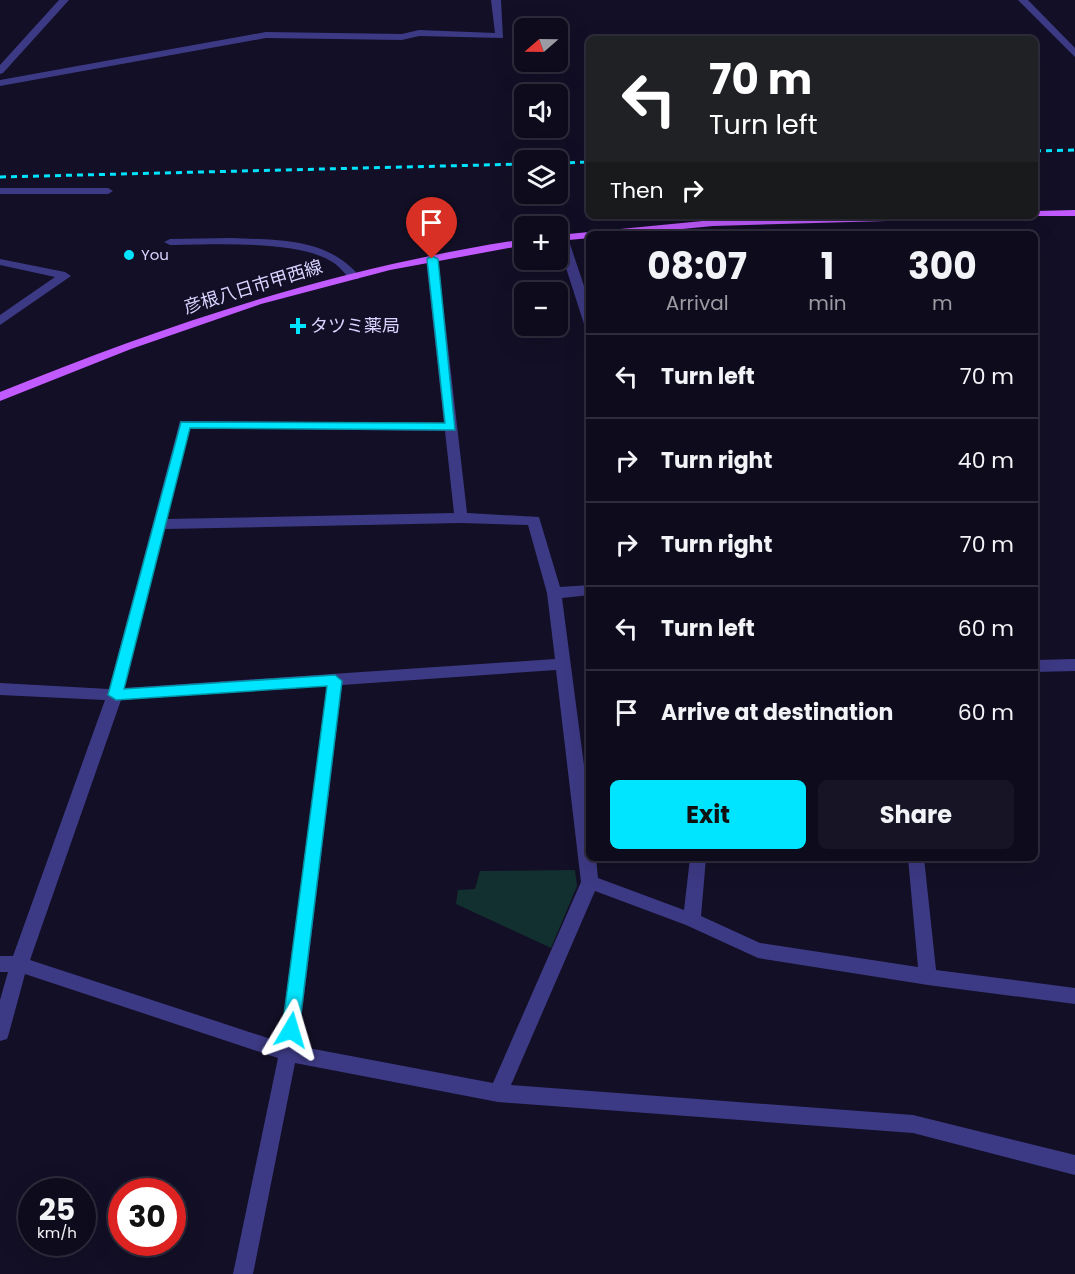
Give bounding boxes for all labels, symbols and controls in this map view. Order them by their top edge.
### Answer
north arrow [514,18,568,72]
map controls [514,18,568,336]
text: 70 m [709,50,812,109]
icon: left [610,60,688,138]
button: sound [514,84,568,138]
text: Turn left [709,106,818,143]
button: layers [514,150,568,204]
icon: right [676,174,709,207]
text: Then [610,175,664,206]
pin [406,197,457,259]
icon: arrive [415,206,448,239]
button: + [514,216,568,270]
text: 08:07 [647,241,747,292]
text: 1 [821,241,834,292]
text: 300 [908,241,977,292]
place label: You [141,244,169,265]
marker: You [122,248,136,262]
street label: 彦根八日市甲西線 [180,254,325,320]
button: − [514,282,568,336]
text: Arrival [666,289,729,317]
text: min [808,289,847,317]
text: m [932,289,953,317]
place label: タツミ薬局 [310,313,400,338]
marker: タツミ薬局 [291,319,305,333]
icon: left [610,360,643,393]
text: Turn left [661,361,755,392]
text: 70 m [960,361,1014,392]
icon: right [610,444,643,477]
text: Turn right [661,445,772,476]
text: 40 m [958,445,1014,476]
icon: right [610,528,643,561]
text: Turn right [661,529,772,560]
text: 70 m [960,529,1014,560]
icon: left [610,612,643,645]
text: Turn left [661,613,755,644]
text: 60 m [958,613,1014,644]
icon: arrive [610,696,643,729]
text: Arrive at destination [661,697,893,728]
text: 60 m [958,697,1014,728]
button: Exit [610,780,806,849]
button: Share [818,780,1014,849]
position arrow [259,998,323,1062]
speed limit sign: 30 [108,1178,186,1256]
text: 25 [39,1188,75,1231]
text: km/h [37,1222,77,1243]

